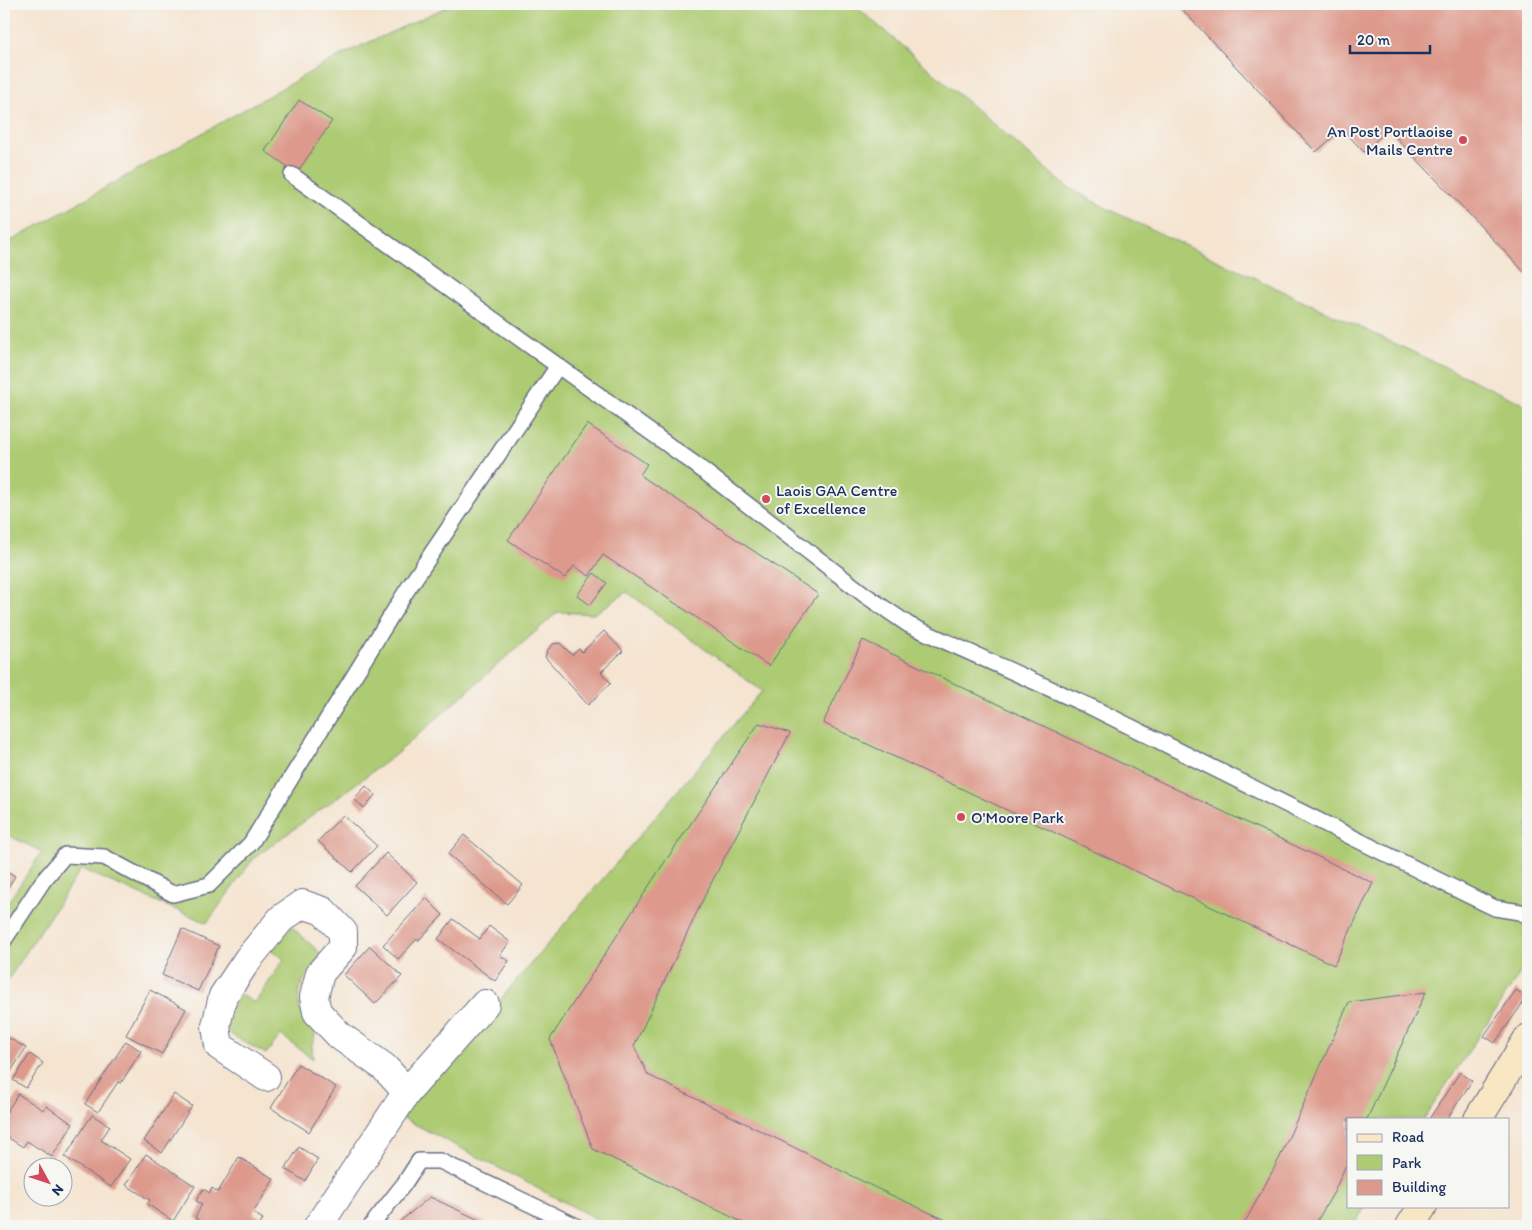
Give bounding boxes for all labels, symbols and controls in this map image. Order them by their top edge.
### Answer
scale bar [1350,22,1430,54]
text: 20 m [1357,31,1391,49]
place label: An Post Portlaoise Mails Centre [1327,122,1453,159]
marker: An Post Portlaoise Mails Centre [1457,134,1469,146]
place label: Laois GAA Centre of Excellence [776,481,897,518]
marker: Laois GAA Centre of Excellence [760,493,772,505]
place label: O'Moore Park [971,808,1065,827]
marker: O'Moore Park [955,811,967,823]
legend [1347,1118,1510,1208]
text: Road [1392,1128,1425,1146]
text: Park [1392,1154,1422,1172]
north arrow [22,1158,72,1208]
text: Building [1392,1178,1446,1196]
text: N [48,1181,67,1199]

